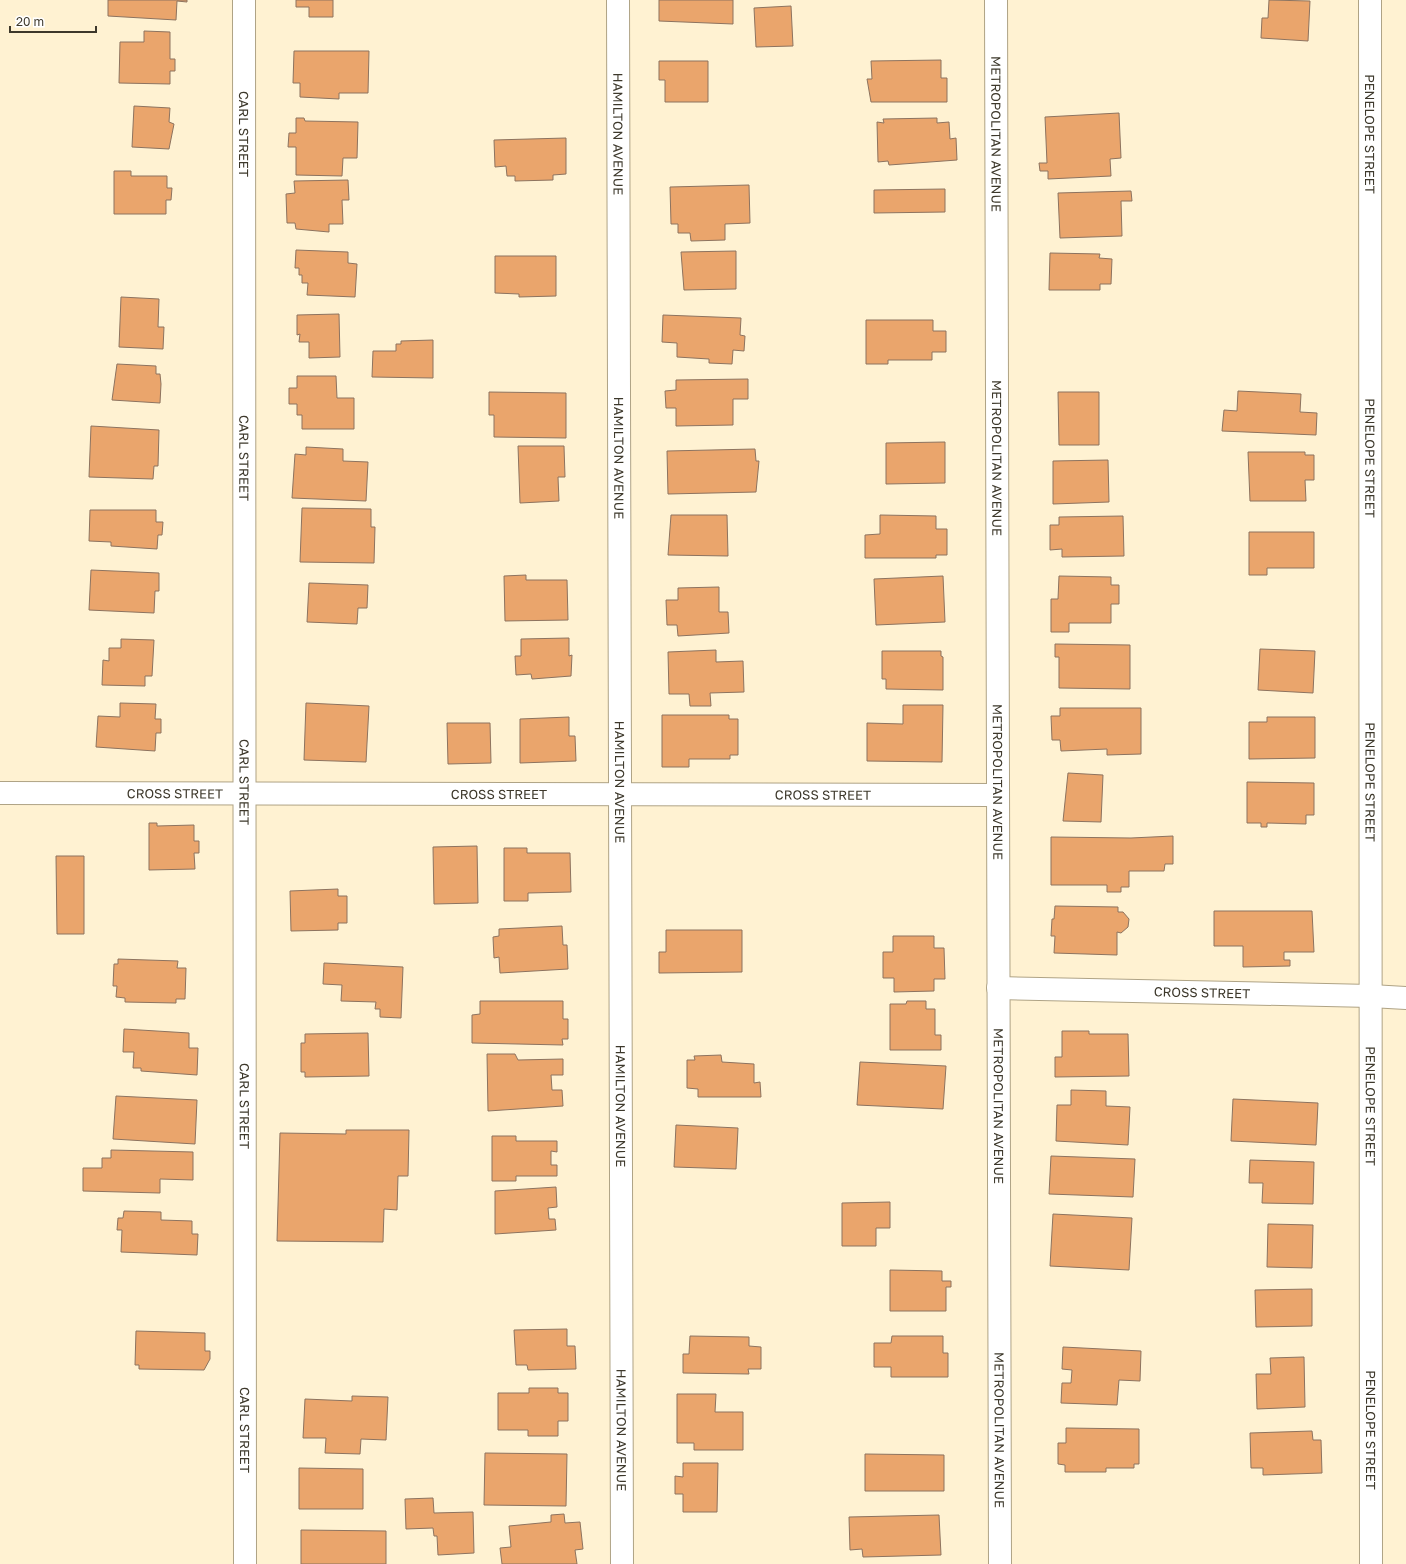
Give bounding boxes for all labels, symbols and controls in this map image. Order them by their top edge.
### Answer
scale bar [10,8,96,34]
text: 20 m [16,14,44,29]
street label: METROPOLITAN AVENUE [988,56,1005,212]
street label: HAMILTON AVENUE [610,73,626,195]
street label: PENELOPE STREET [1362,74,1378,194]
street label: CARL STREET [236,91,252,177]
street label: METROPOLITAN AVENUE [989,380,1005,536]
street label: HAMILTON AVENUE [611,397,627,519]
street label: PENELOPE STREET [1362,398,1378,518]
street label: CARL STREET [236,415,252,501]
street label: METROPOLITAN AVENUE [990,704,1006,860]
street label: HAMILTON AVENUE [612,721,628,843]
street label: PENELOPE STREET [1362,722,1379,842]
street label: CARL STREET [236,739,253,825]
street label: CROSS STREET [127,785,223,801]
street label: CROSS STREET [451,786,547,802]
street label: CROSS STREET [775,787,871,803]
street label: CROSS STREET [1154,983,1250,1001]
street label: METROPOLITAN AVENUE [991,1028,1007,1184]
street label: HAMILTON AVENUE [613,1045,629,1167]
street label: PENELOPE STREET [1363,1046,1379,1166]
street label: CARL STREET [237,1063,253,1149]
street label: METROPOLITAN AVENUE [991,1352,1008,1508]
street label: HAMILTON AVENUE [614,1369,630,1491]
street label: PENELOPE STREET [1363,1370,1379,1490]
street label: CARL STREET [237,1387,253,1473]

